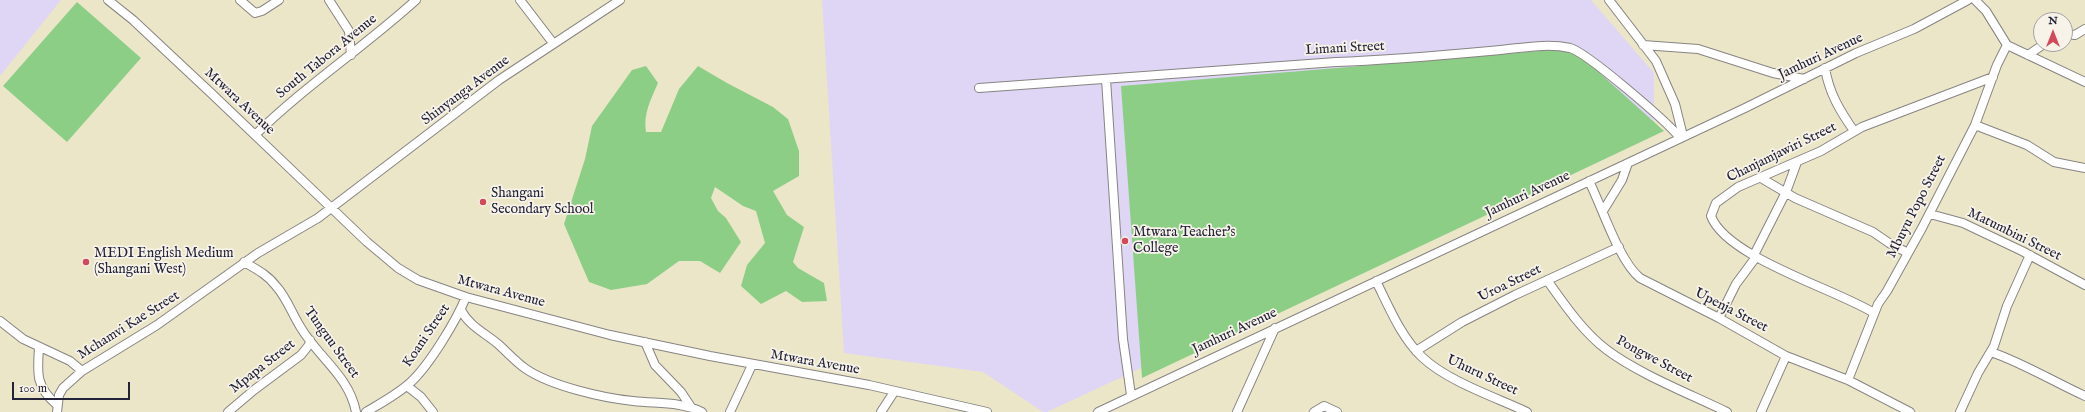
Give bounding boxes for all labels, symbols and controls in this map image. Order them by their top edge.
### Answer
street label: South Tabora Avenue [273,11,381,103]
north arrow [2033,12,2073,52]
text: N [2048,14,2058,28]
street label: Jamhuri Avenue [1776,30,1866,84]
street label: Limani Street [1305,39,1385,59]
street label: Shinyanga Avenue [419,53,513,129]
street label: Mtwara Avenue [200,65,278,139]
street label: Chanjamjawiri Street [1724,119,1840,187]
street label: Mbuyu Popo Street [1884,153,1950,261]
street label: Jamhuri Avenue [1483,168,1573,222]
place label: Shangani Secondary School [491,186,594,218]
marker: Shangani Secondary School [478,197,488,207]
street label: Matumbini Street [1964,205,2064,265]
place label: Mtwara Teacher's College [1133,225,1235,258]
marker: Mtwara Teacher's College [1120,236,1130,246]
place label: MEDI English Medium (Shangani West) [94,246,233,278]
marker: MEDI English Medium (Shangani West) [81,257,91,267]
street label: Uroa Street [1476,262,1544,306]
street label: Mtwara Avenue [455,272,547,312]
street label: Upenja Street [1691,285,1771,337]
street label: Mchamvi Kae Street [75,288,183,364]
street label: Koani Street [400,301,454,371]
street label: Tunguu Street [300,304,362,382]
street label: Jamhuri Avenue [1190,305,1280,359]
street label: Pongwe Street [1613,333,1695,387]
street label: Mpapa Street [227,336,299,398]
street label: Mtwara Avenue [769,347,861,379]
street label: Uhuru Street [1444,352,1520,400]
scale bar [14,374,132,400]
text: 100 m [19,381,47,396]

